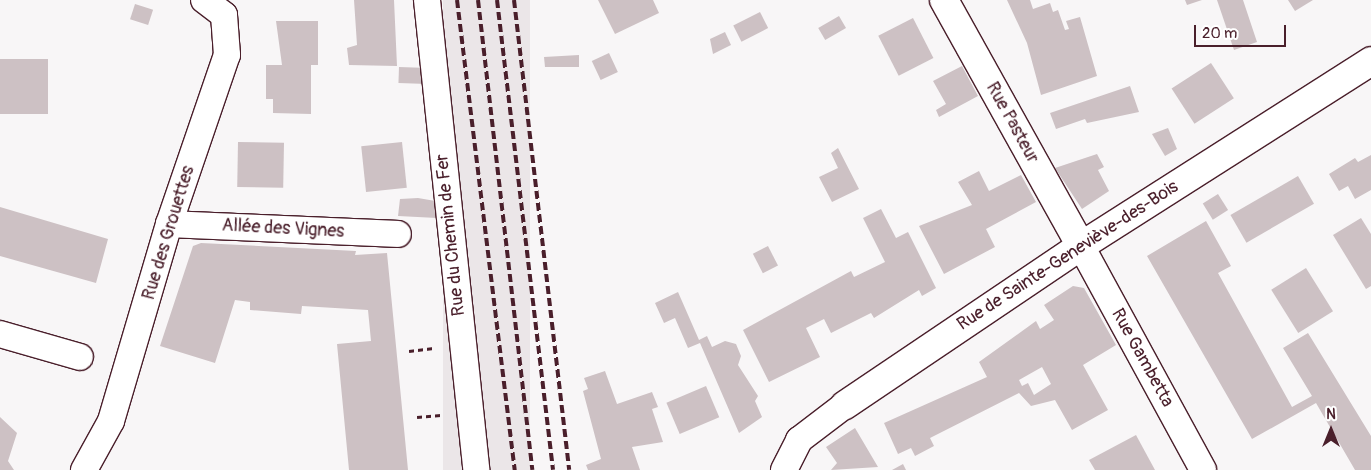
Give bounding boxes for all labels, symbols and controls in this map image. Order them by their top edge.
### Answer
scale bar [1196,15,1288,47]
text: 20 m [1202,24,1237,43]
street label: Rue Pasteur [981,79,1043,167]
street label: Rue du Chemin de Fer [432,153,470,317]
street label: Rue des Grouettes [138,163,200,303]
street label: Rue de Sainte-Geneviève-des-Bois [953,176,1183,336]
street label: Allée des Vignes [221,215,345,243]
street label: Rue Gambetta [1106,305,1178,411]
north arrow [1306,405,1356,455]
text: N [1326,406,1336,423]

